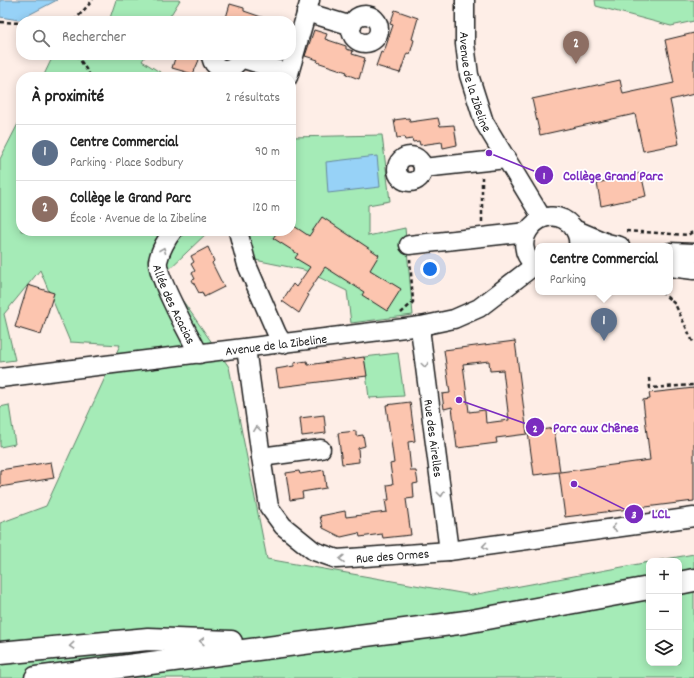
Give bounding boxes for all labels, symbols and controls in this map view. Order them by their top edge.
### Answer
search box [16,16,296,60]
icon: search [30,27,52,49]
text: Rechercher [62,27,126,49]
pin: 2 [563,31,589,64]
street label: Avenue de la Zibeline [453,32,495,137]
text: À proximité [32,86,104,110]
text: 2 résultats [226,89,280,108]
text: Centre Commercial [70,132,178,154]
text: 1 [44,143,46,162]
text: 90 m [255,143,280,162]
text: Parking · Place Sodbury [70,154,183,173]
callout: Collège Grand Parc [534,162,671,188]
text: Collège Grand Parc [563,167,663,187]
text: 1 [543,168,546,185]
text: Collège le Grand Parc [70,188,191,210]
text: 2 [42,199,48,218]
text: 120 m [252,199,280,218]
text: École · Avenue de la Zibeline [70,210,207,229]
popup [535,243,673,295]
one-way arrow [158,247,166,254]
text: Centre Commercial [550,249,658,271]
your location [420,259,440,279]
street label: Allée des Acacias [146,263,199,348]
text: Parking [550,271,586,290]
pin: 1 [591,308,617,341]
street label: Avenue de la Zibeline [224,331,328,362]
one-way arrow [420,362,429,368]
street label: Rue des Airelles [417,398,446,479]
callout: Parc aux Chênes [525,414,647,440]
text: Parc aux Chênes [553,419,639,439]
text: 2 [532,421,538,438]
one-way arrow [253,425,262,432]
one-way arrow [436,491,445,497]
callout: LCL [624,501,678,527]
text: LCL [652,505,670,525]
text: 3 [631,507,637,524]
one-way arrow [611,523,617,532]
one-way arrow [482,541,488,550]
street label: Rue des Ormes [355,545,430,570]
one-way arrow [339,555,345,563]
map controls [646,558,682,666]
button: + [646,558,682,594]
button: − [646,594,682,630]
button: layers [646,630,682,666]
one-way arrow [199,637,205,645]
one-way arrow [69,642,75,651]

